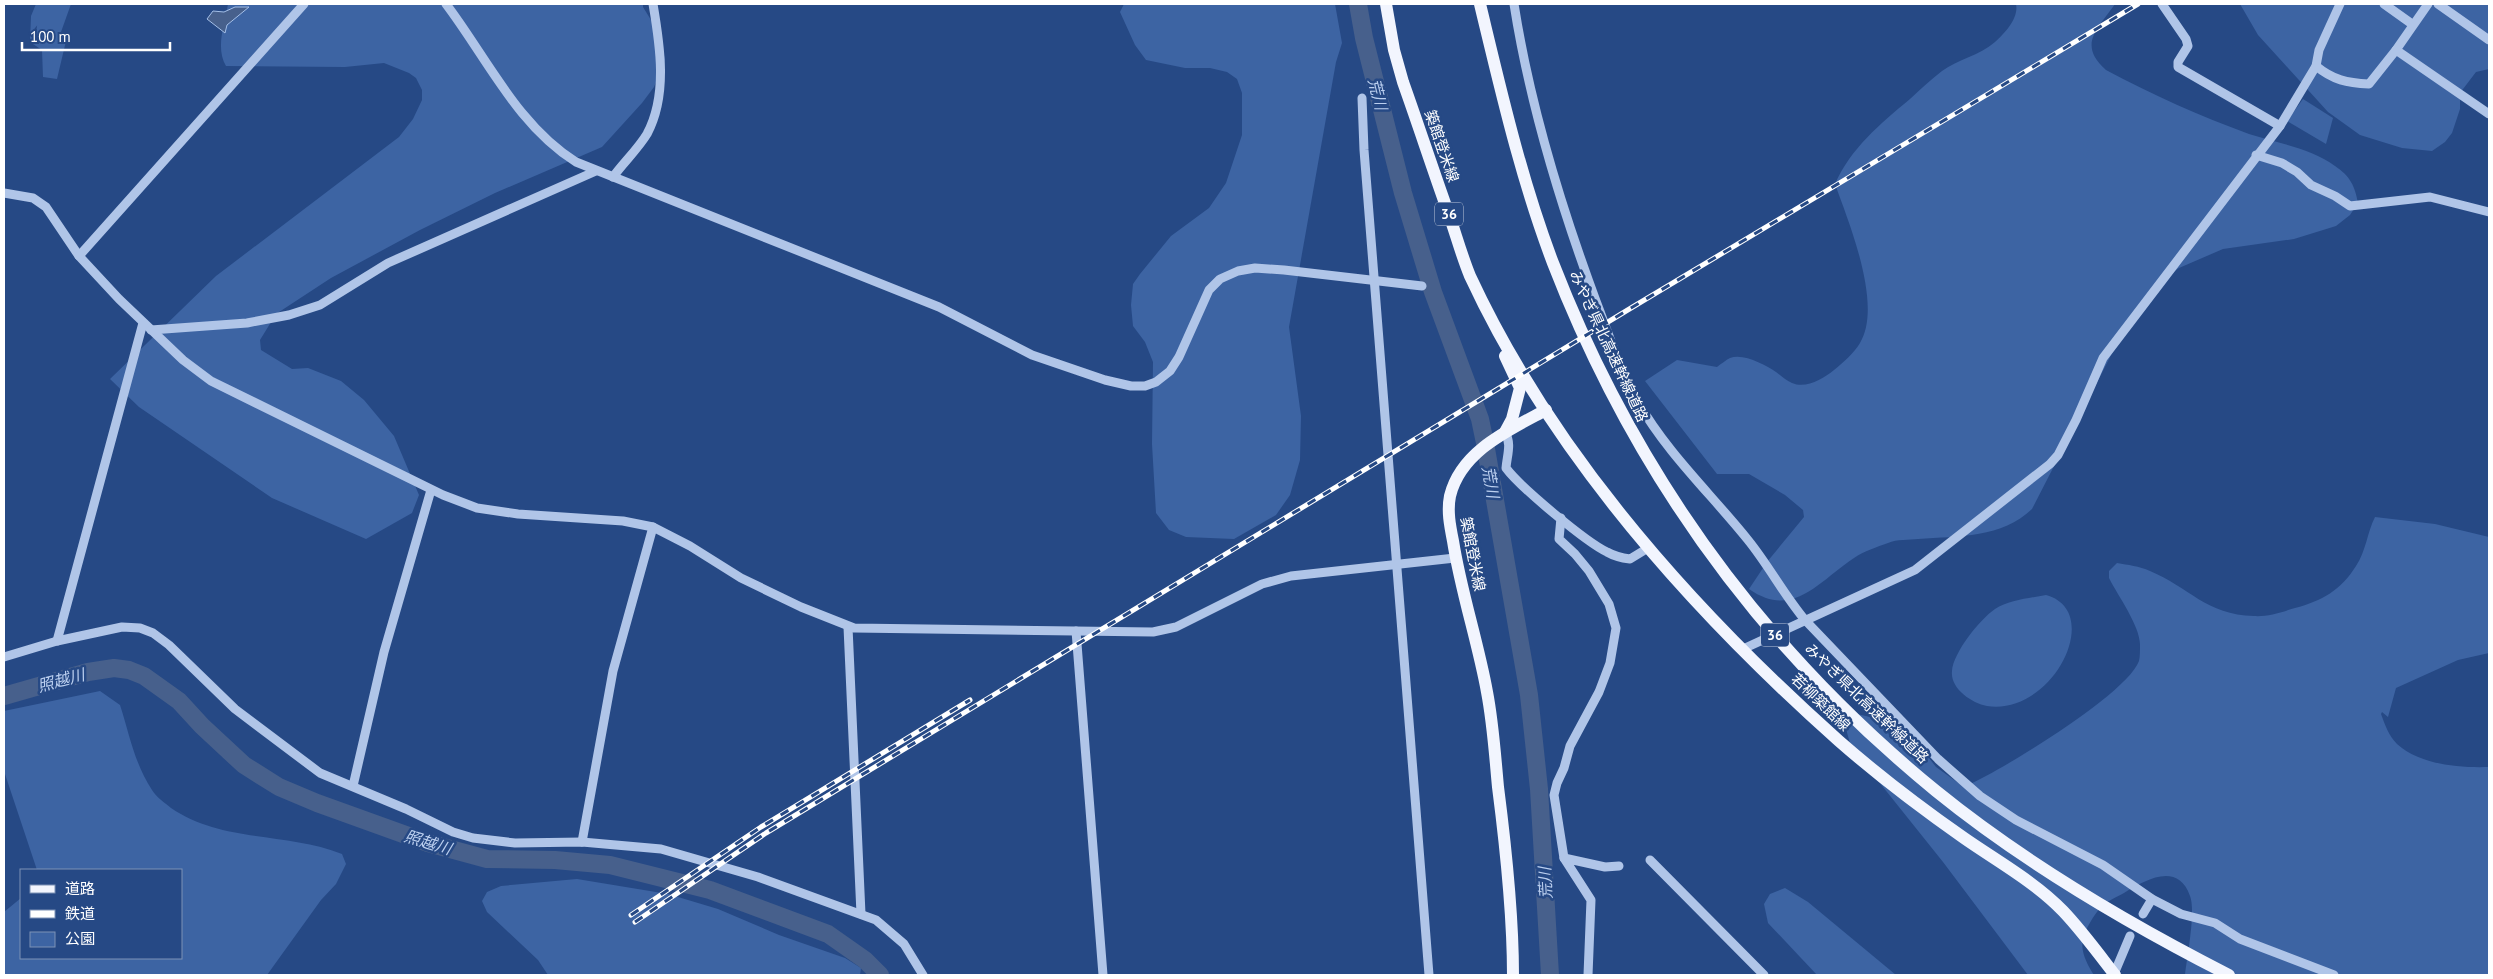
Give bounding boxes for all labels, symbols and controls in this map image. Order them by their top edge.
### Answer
scale bar [22,20,170,52]
text: 100 m [30,27,71,46]
water label: 荒川 [1364,76,1392,114]
street label: 築館登米線 [1421,107,1463,185]
road number: 36 [1435,202,1463,225]
street label: みやぎ県北高速幹線道路 [1566,267,1652,425]
water label: 荒川 [1478,464,1504,501]
street label: 築館登米線 [1457,515,1489,593]
road number: 36 [1761,624,1789,646]
street label: みやぎ県北高速幹線道路 [1801,639,1933,767]
water label: 照越川 [35,664,89,696]
street label: 若柳築館線 [1787,669,1855,735]
water label: 照越川 [402,825,456,859]
water label: 荒川 [1534,865,1556,900]
legend [20,869,182,959]
text: 道路 [65,879,95,898]
text: 鉄道 [65,904,95,923]
text: 公園 [65,929,95,948]

